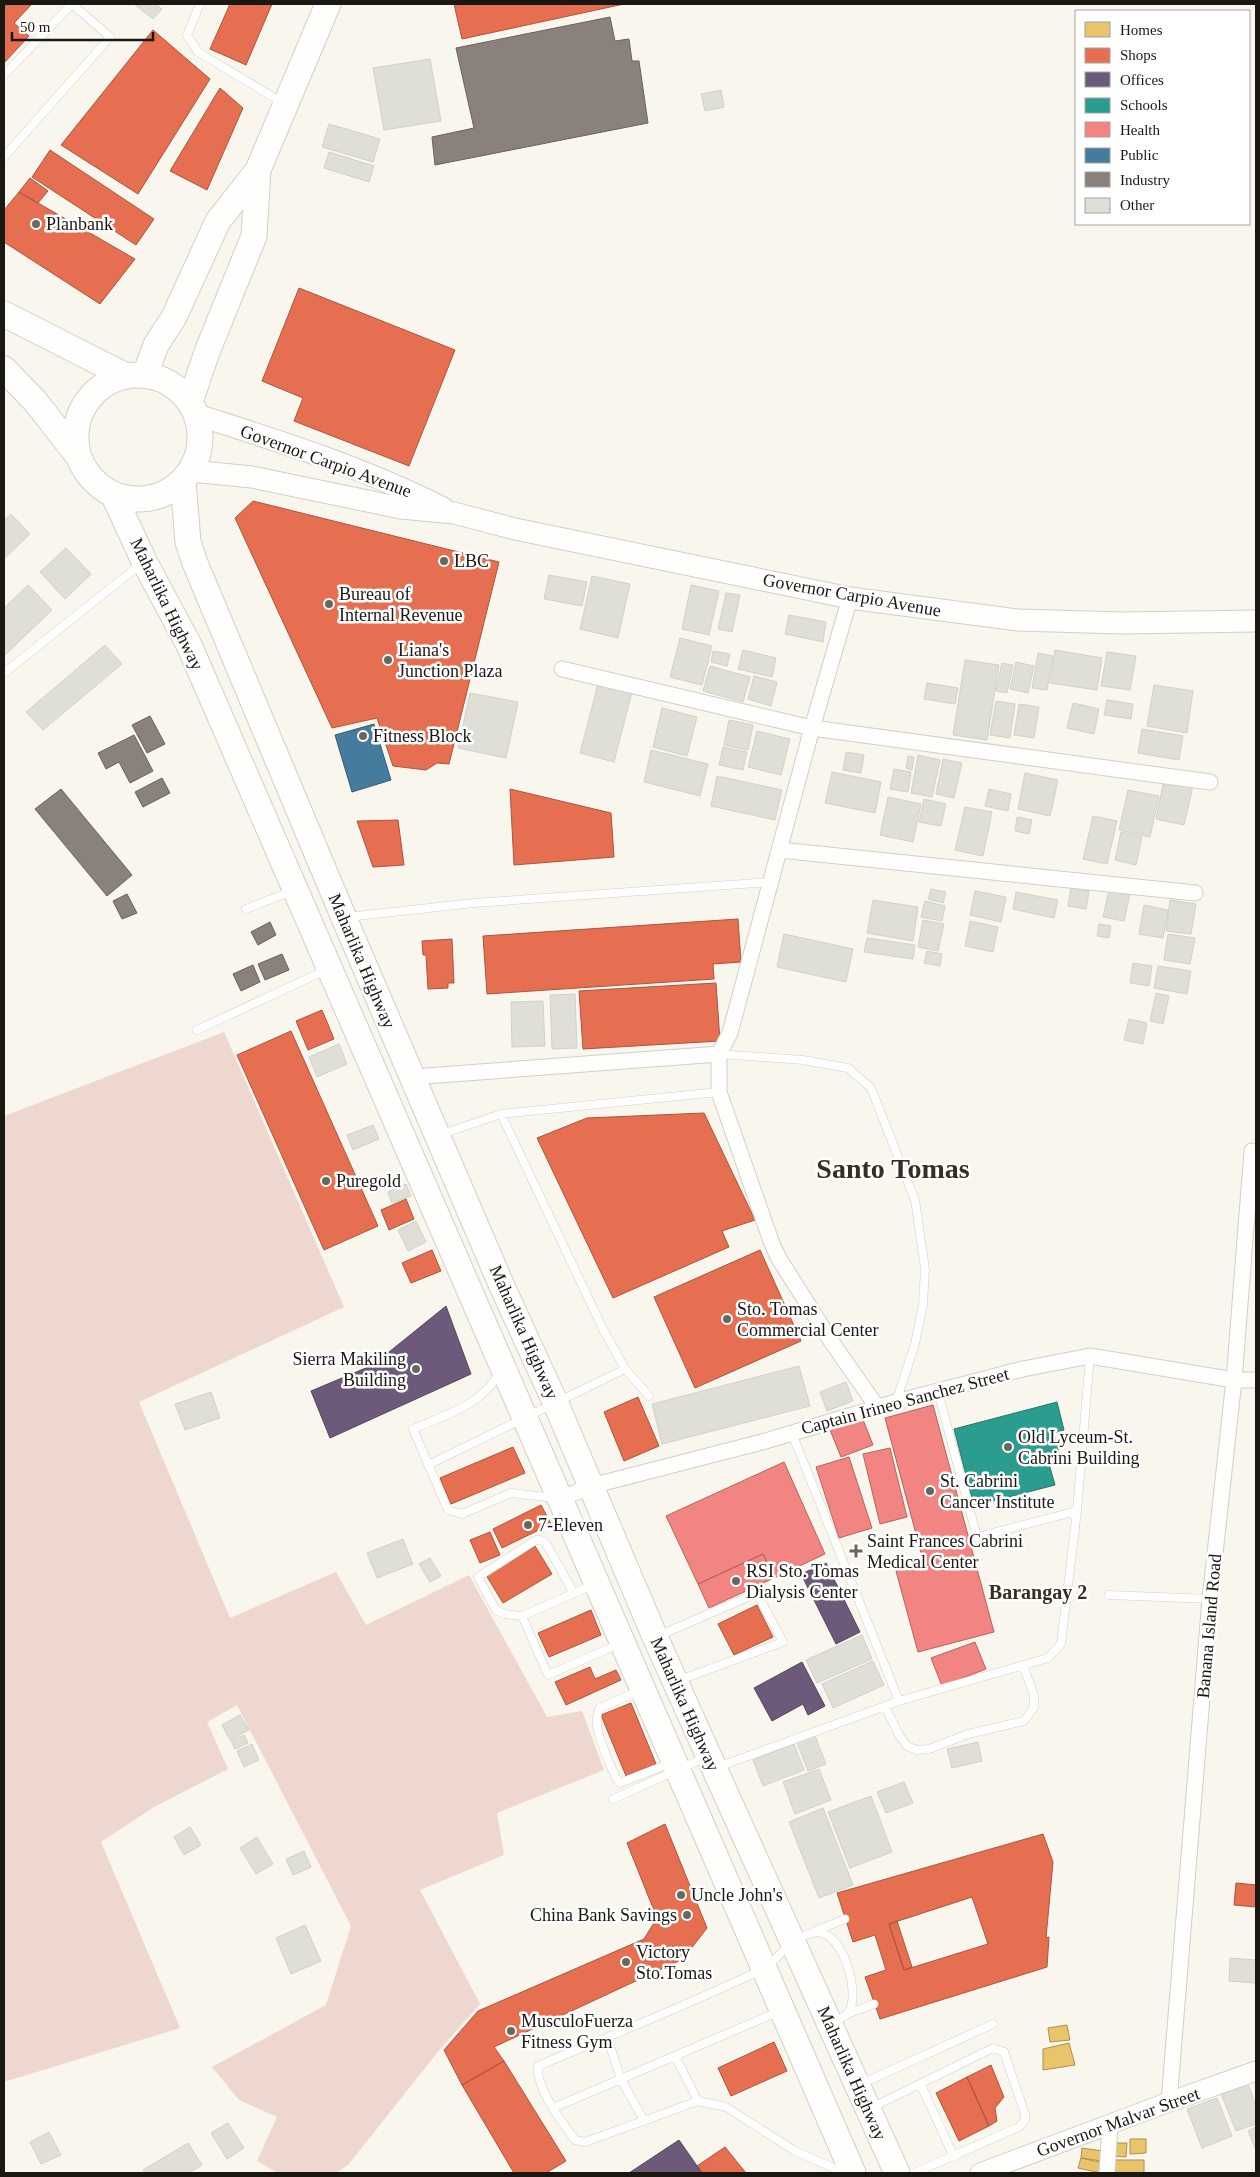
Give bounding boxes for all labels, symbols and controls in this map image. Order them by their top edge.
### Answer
scale bar [12,10,154,42]
legend [1075,10,1250,225]
text: 50 m [20,19,51,35]
text: Homes [1120,22,1163,38]
text: Shops [1120,47,1157,63]
text: Offices [1120,72,1164,88]
text: Schools [1120,97,1168,113]
text: Health [1120,122,1160,138]
text: Public [1120,147,1159,163]
text: Industry [1120,172,1170,188]
text: Other [1120,197,1154,213]
place label: Planbank [46,214,113,234]
marker: Planbank [30,218,42,230]
street label: Governor Carpio Avenue [238,421,414,501]
street label: Maharlika Highway [126,535,208,673]
place label: LBC [454,551,489,571]
marker: LBC [438,555,450,567]
street label: Governor Carpio Avenue [761,569,943,621]
place label: Bureau of Internal Revenue [339,584,462,625]
marker: Bureau of Internal Revenue [323,598,335,610]
place label: Liana's Junction Plaza [398,640,502,681]
marker: Liana's Junction Plaza [382,654,394,666]
place label: Fitness Block [373,726,472,746]
marker: Fitness Block [357,730,369,742]
street label: Maharlika Highway [325,891,399,1031]
district label: Santo Tomas [816,1153,970,1184]
place label: Puregold [336,1171,401,1191]
marker: Puregold [320,1175,332,1187]
street label: Maharlika Highway [485,1262,563,1402]
place label: Sto. Tomas Commercial Center [737,1299,878,1340]
marker: Sto. Tomas Commercial Center [721,1313,733,1325]
place label: Sierra Makiling Building [293,1349,406,1390]
marker: Sierra Makiling Building [410,1363,422,1375]
street label: Captain Irineo Sanchez Street [799,1364,1011,1438]
place label: Old Lyceum-St. Cabrini Building [1018,1427,1140,1468]
marker: Old Lyceum-St. Cabrini Building [1002,1441,1014,1453]
place label: St. Cabrini Cancer Institute [940,1471,1054,1512]
marker: St. Cabrini Cancer Institute [924,1485,936,1497]
place label: 7-Eleven [538,1515,603,1535]
marker: 7-Eleven [522,1519,534,1531]
place label: Saint Frances Cabrini Medical Center [867,1531,1023,1572]
marker: Saint Frances Cabrini Medical Center [849,1544,863,1558]
street label: Banana Island Road [1193,1553,1225,1699]
place label: RSI Sto. Tomas Dialysis Center [746,1561,859,1602]
marker: RSI Sto. Tomas Dialysis Center [730,1575,742,1587]
district label: Barangay 2 [989,1581,1087,1604]
street label: Maharlika Highway [646,1634,724,1774]
place label: Uncle John's [691,1885,783,1905]
marker: Uncle John's [675,1889,687,1901]
place label: China Bank Savings [530,1905,677,1925]
marker: China Bank Savings [681,1909,693,1921]
place label: Victory Sto.Tomas [636,1942,712,1983]
marker: Victory Sto.Tomas [620,1956,632,1968]
street label: Maharlika Highway [813,2003,891,2143]
place label: MusculoFuerza Fitness Gym [521,2011,633,2052]
marker: MusculoFuerza Fitness Gym [505,2025,517,2037]
street label: Governor Malvar Street [1034,2083,1202,2161]

